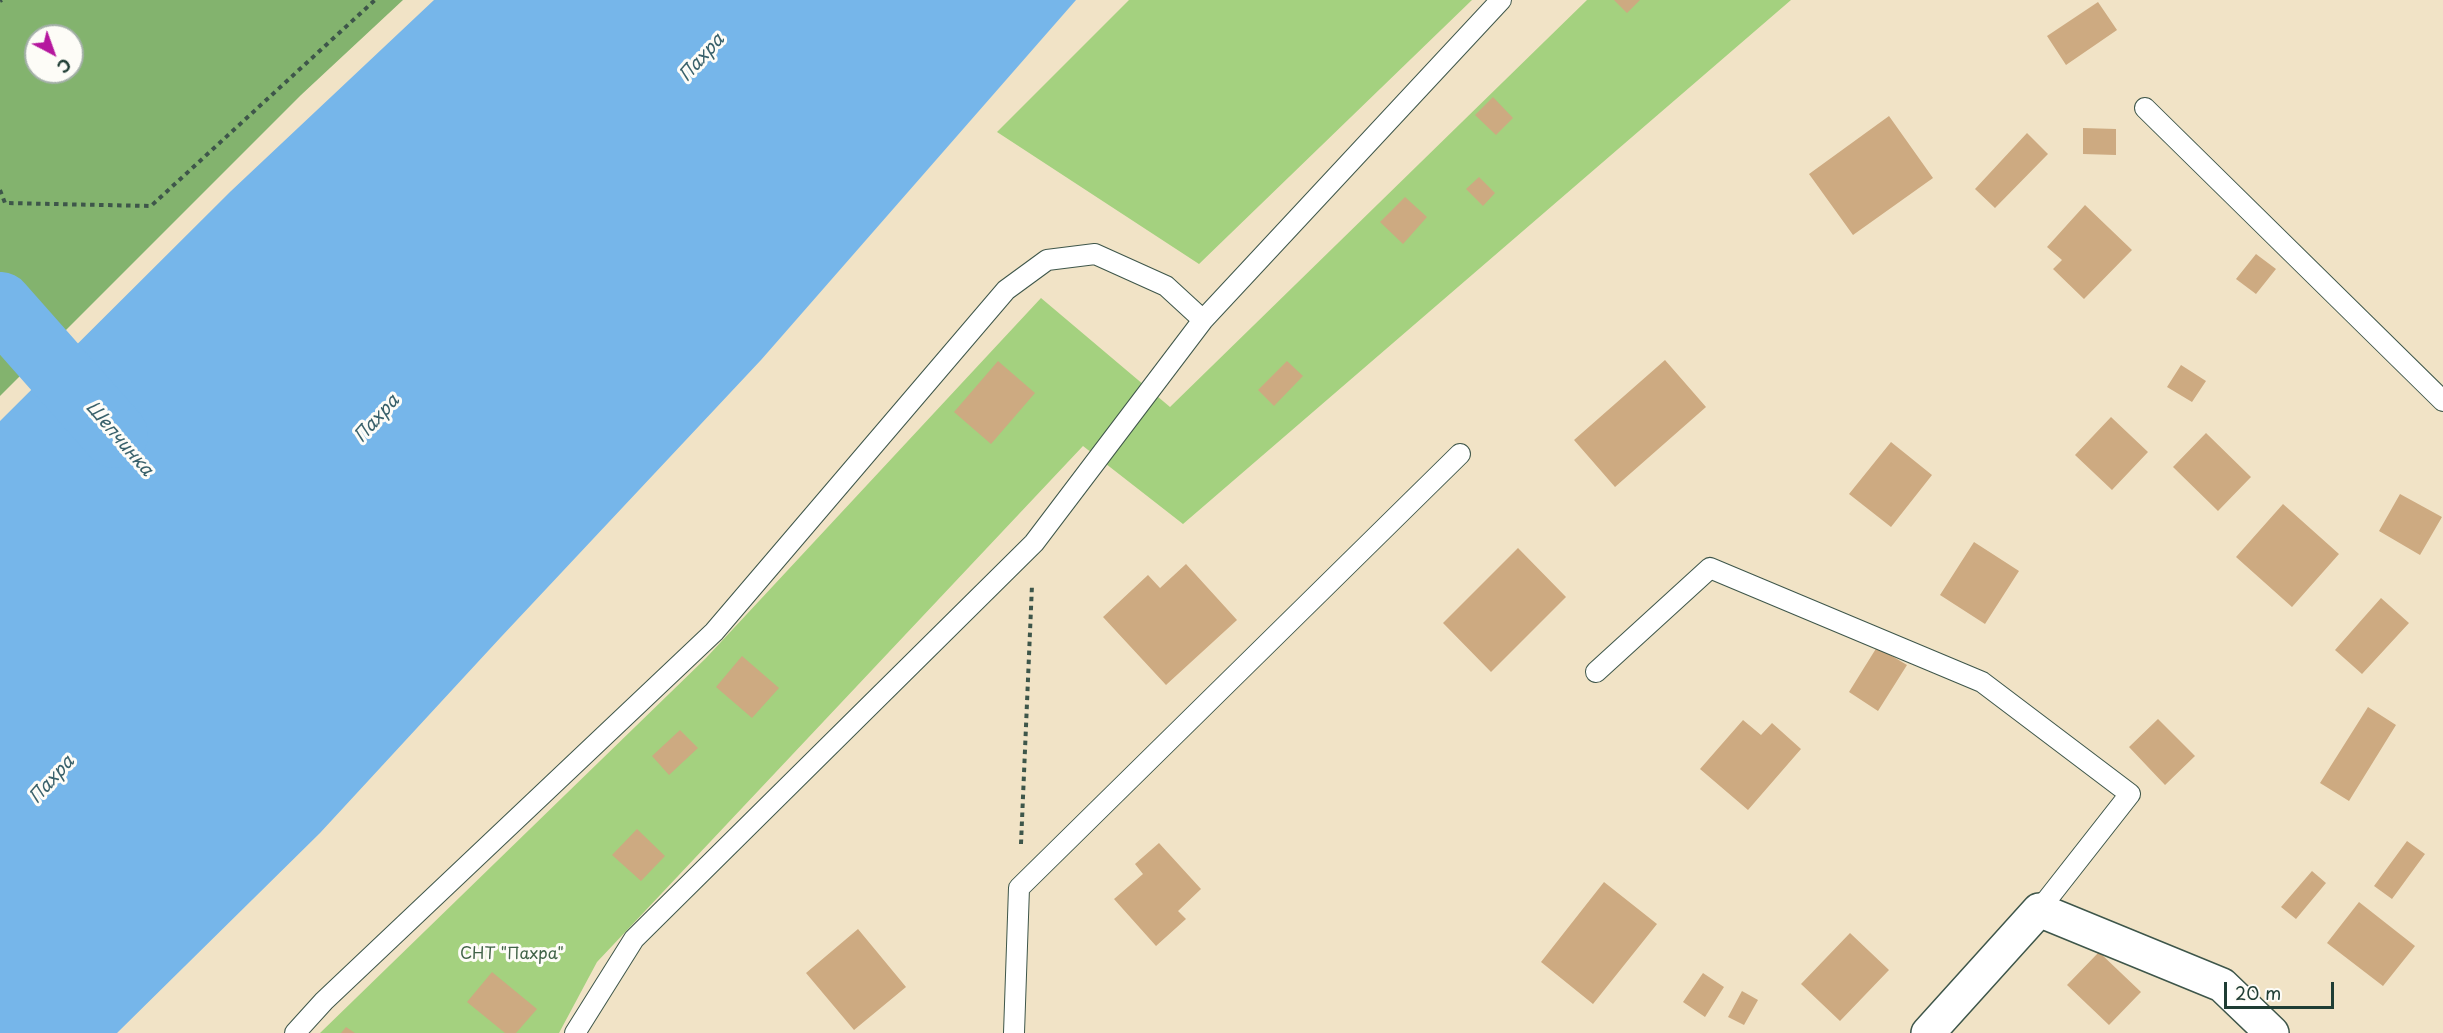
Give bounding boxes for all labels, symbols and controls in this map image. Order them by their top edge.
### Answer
north arrow [24,24,84,84]
water label: Пахра [675,30,729,86]
text: С [52,53,77,79]
water label: Пахра [350,391,404,447]
water label: Шепчинка [81,397,157,481]
water label: Пахра [25,752,79,808]
park label: СНТ "Пахра" [460,945,564,965]
scale bar [2227,970,2336,1008]
text: 20 m [2235,979,2281,1006]

